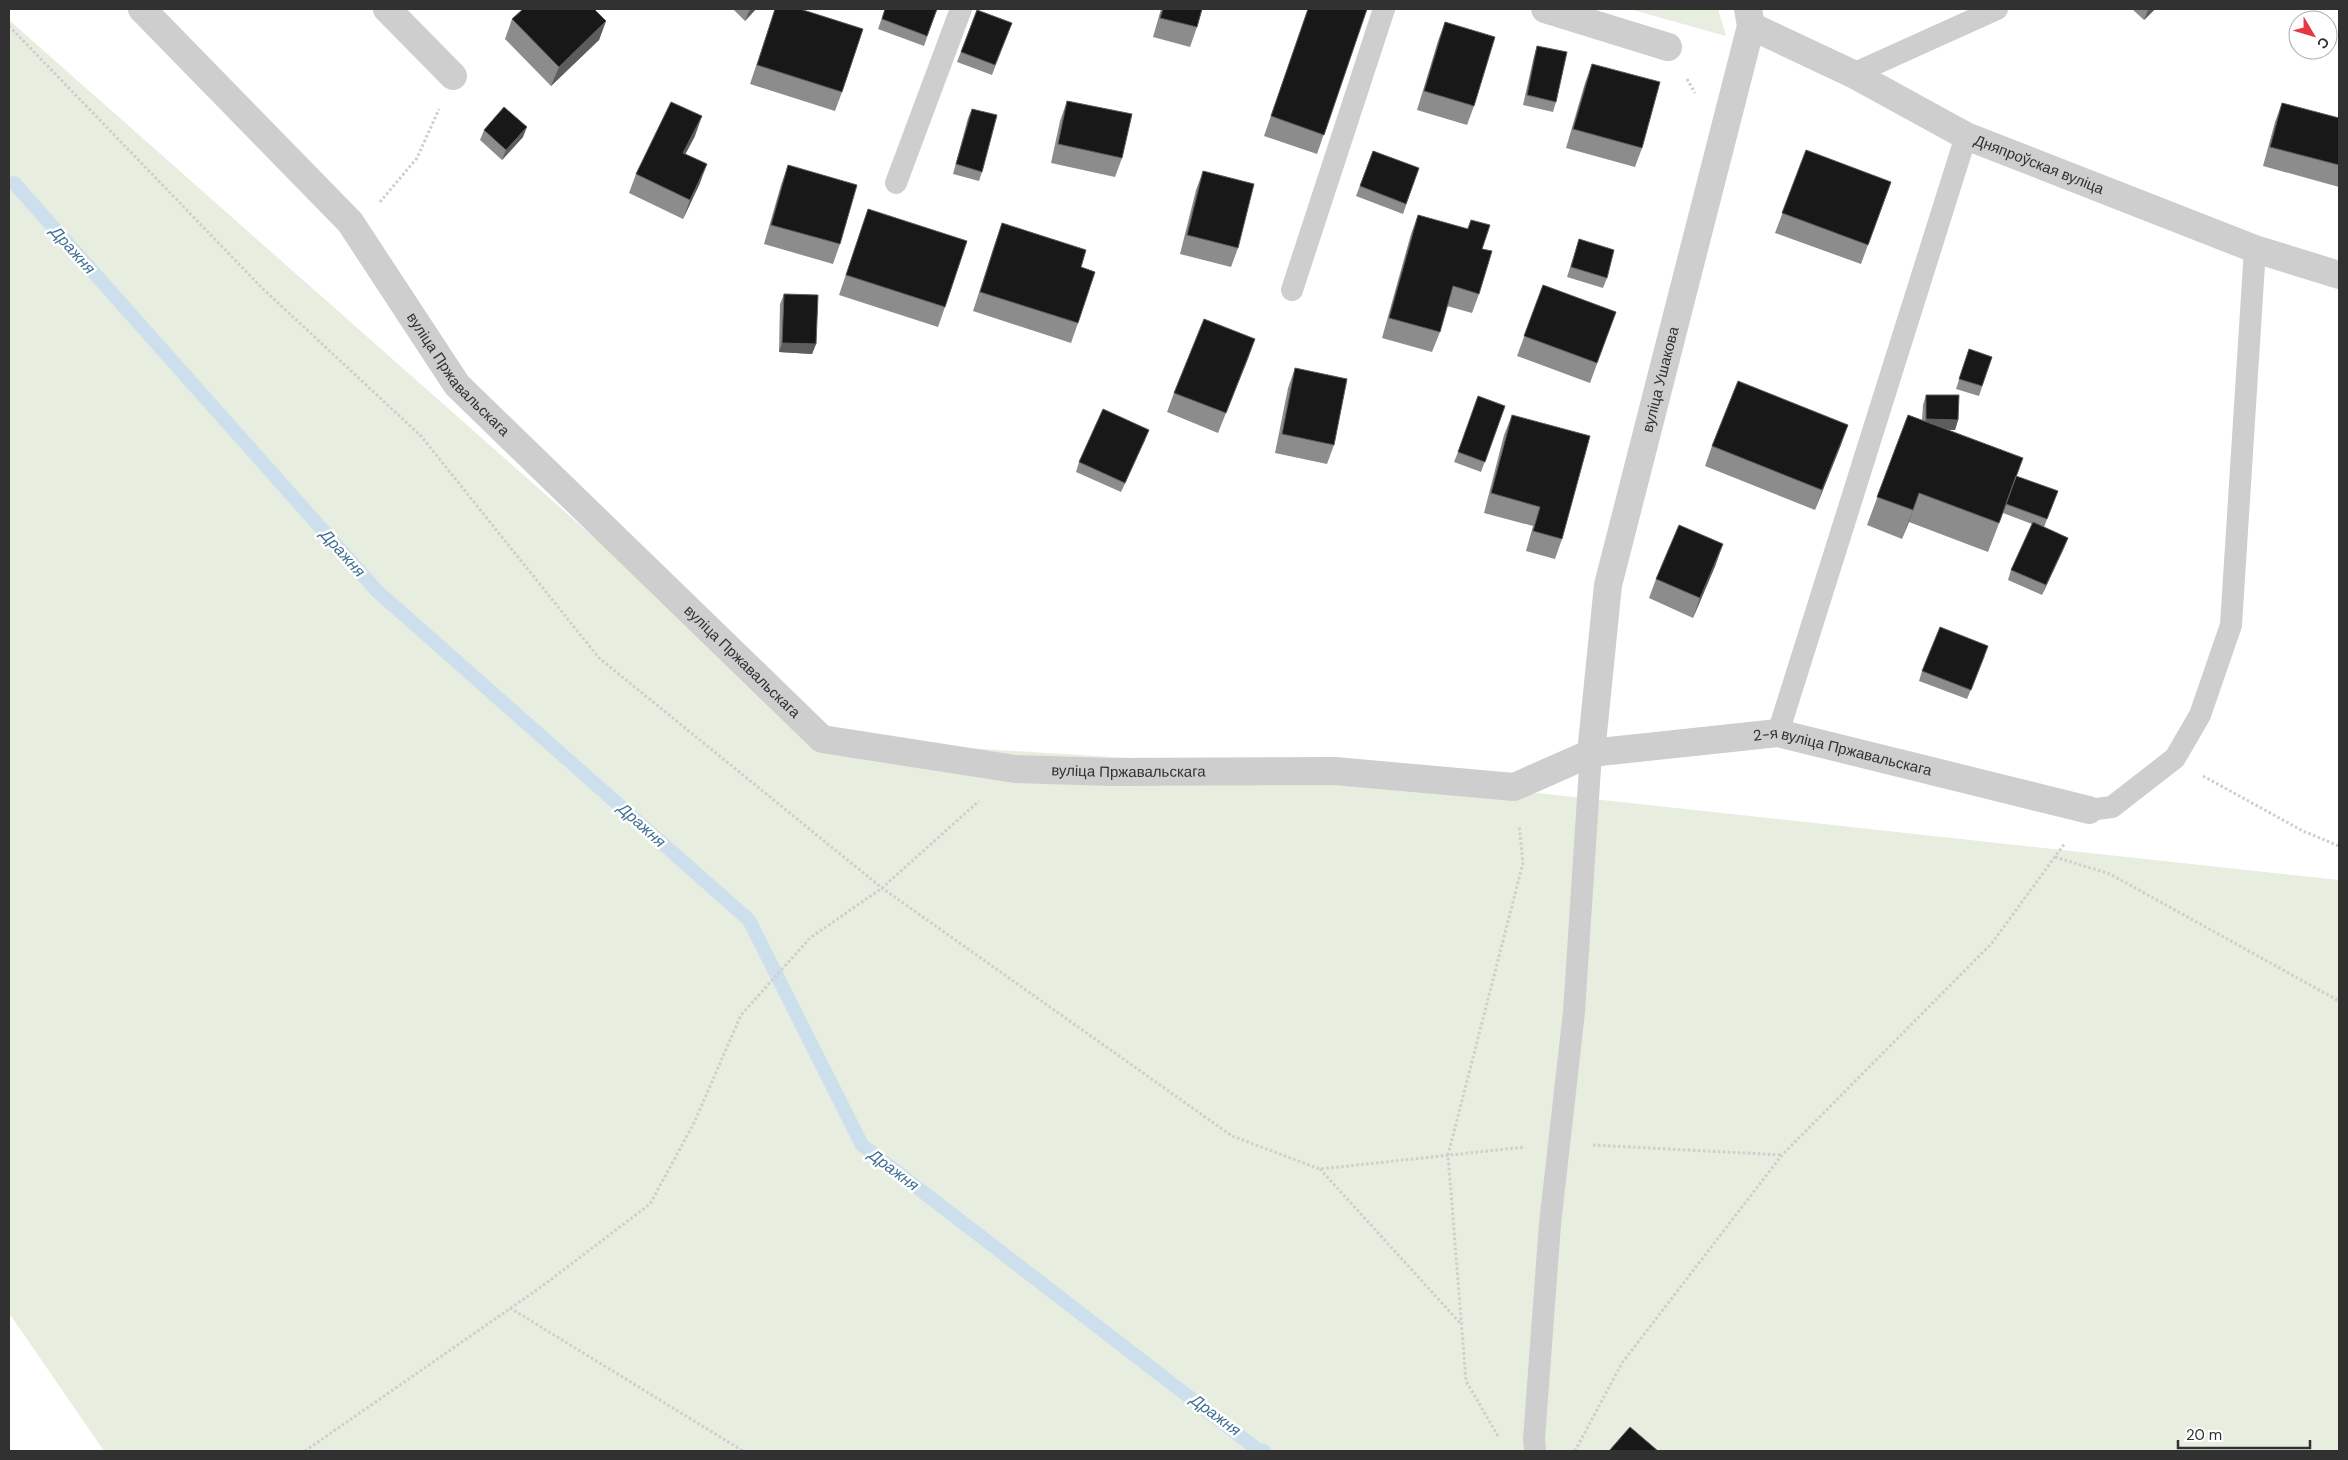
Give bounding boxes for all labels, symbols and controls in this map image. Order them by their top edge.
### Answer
north arrow [2288,10,2338,60]
text: С [2313,33,2333,53]
street label: Дняпроўская вуліца [1971,130,2107,199]
water label: Дражня [45,220,100,279]
street label: вуліца Пржавальскага [402,309,514,441]
street label: вуліца Ушакова [1637,324,1684,434]
water label: Дражня [315,523,370,582]
street label: вуліца Пржавальскага [680,601,805,723]
street label: 2-я вуліца Пржавальскага [1752,723,1935,781]
street label: вуліца Пржавальскага [1051,760,1206,782]
water label: Дражня [612,797,671,852]
water label: Дражня [863,1143,924,1196]
water label: Дражня [1185,1388,1246,1441]
scale bar [2178,1418,2310,1450]
text: 20 m [2186,1425,2222,1445]

